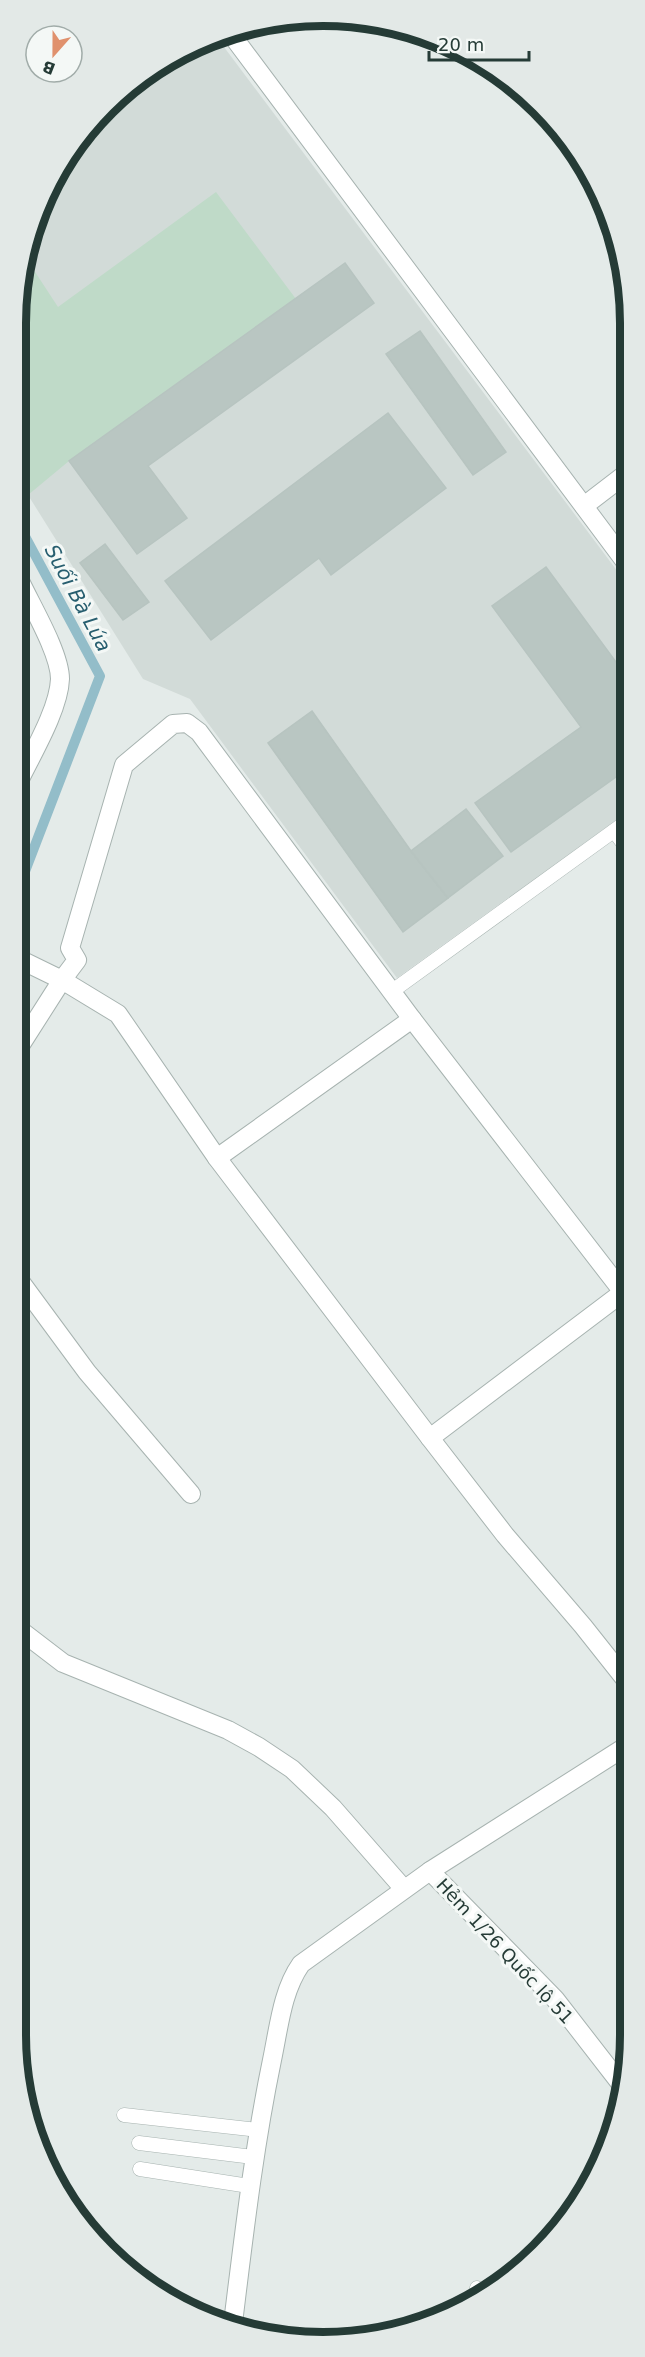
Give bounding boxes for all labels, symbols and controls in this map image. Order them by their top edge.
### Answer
north arrow [24,24,84,84]
scale bar [429,24,530,62]
text: 20 m [438,34,484,55]
text: B [40,56,58,79]
water label: Suối Bà Lúa [40,540,116,656]
street label: Hẻm 1/26 Quốc lộ 51 [432,1874,578,2028]

